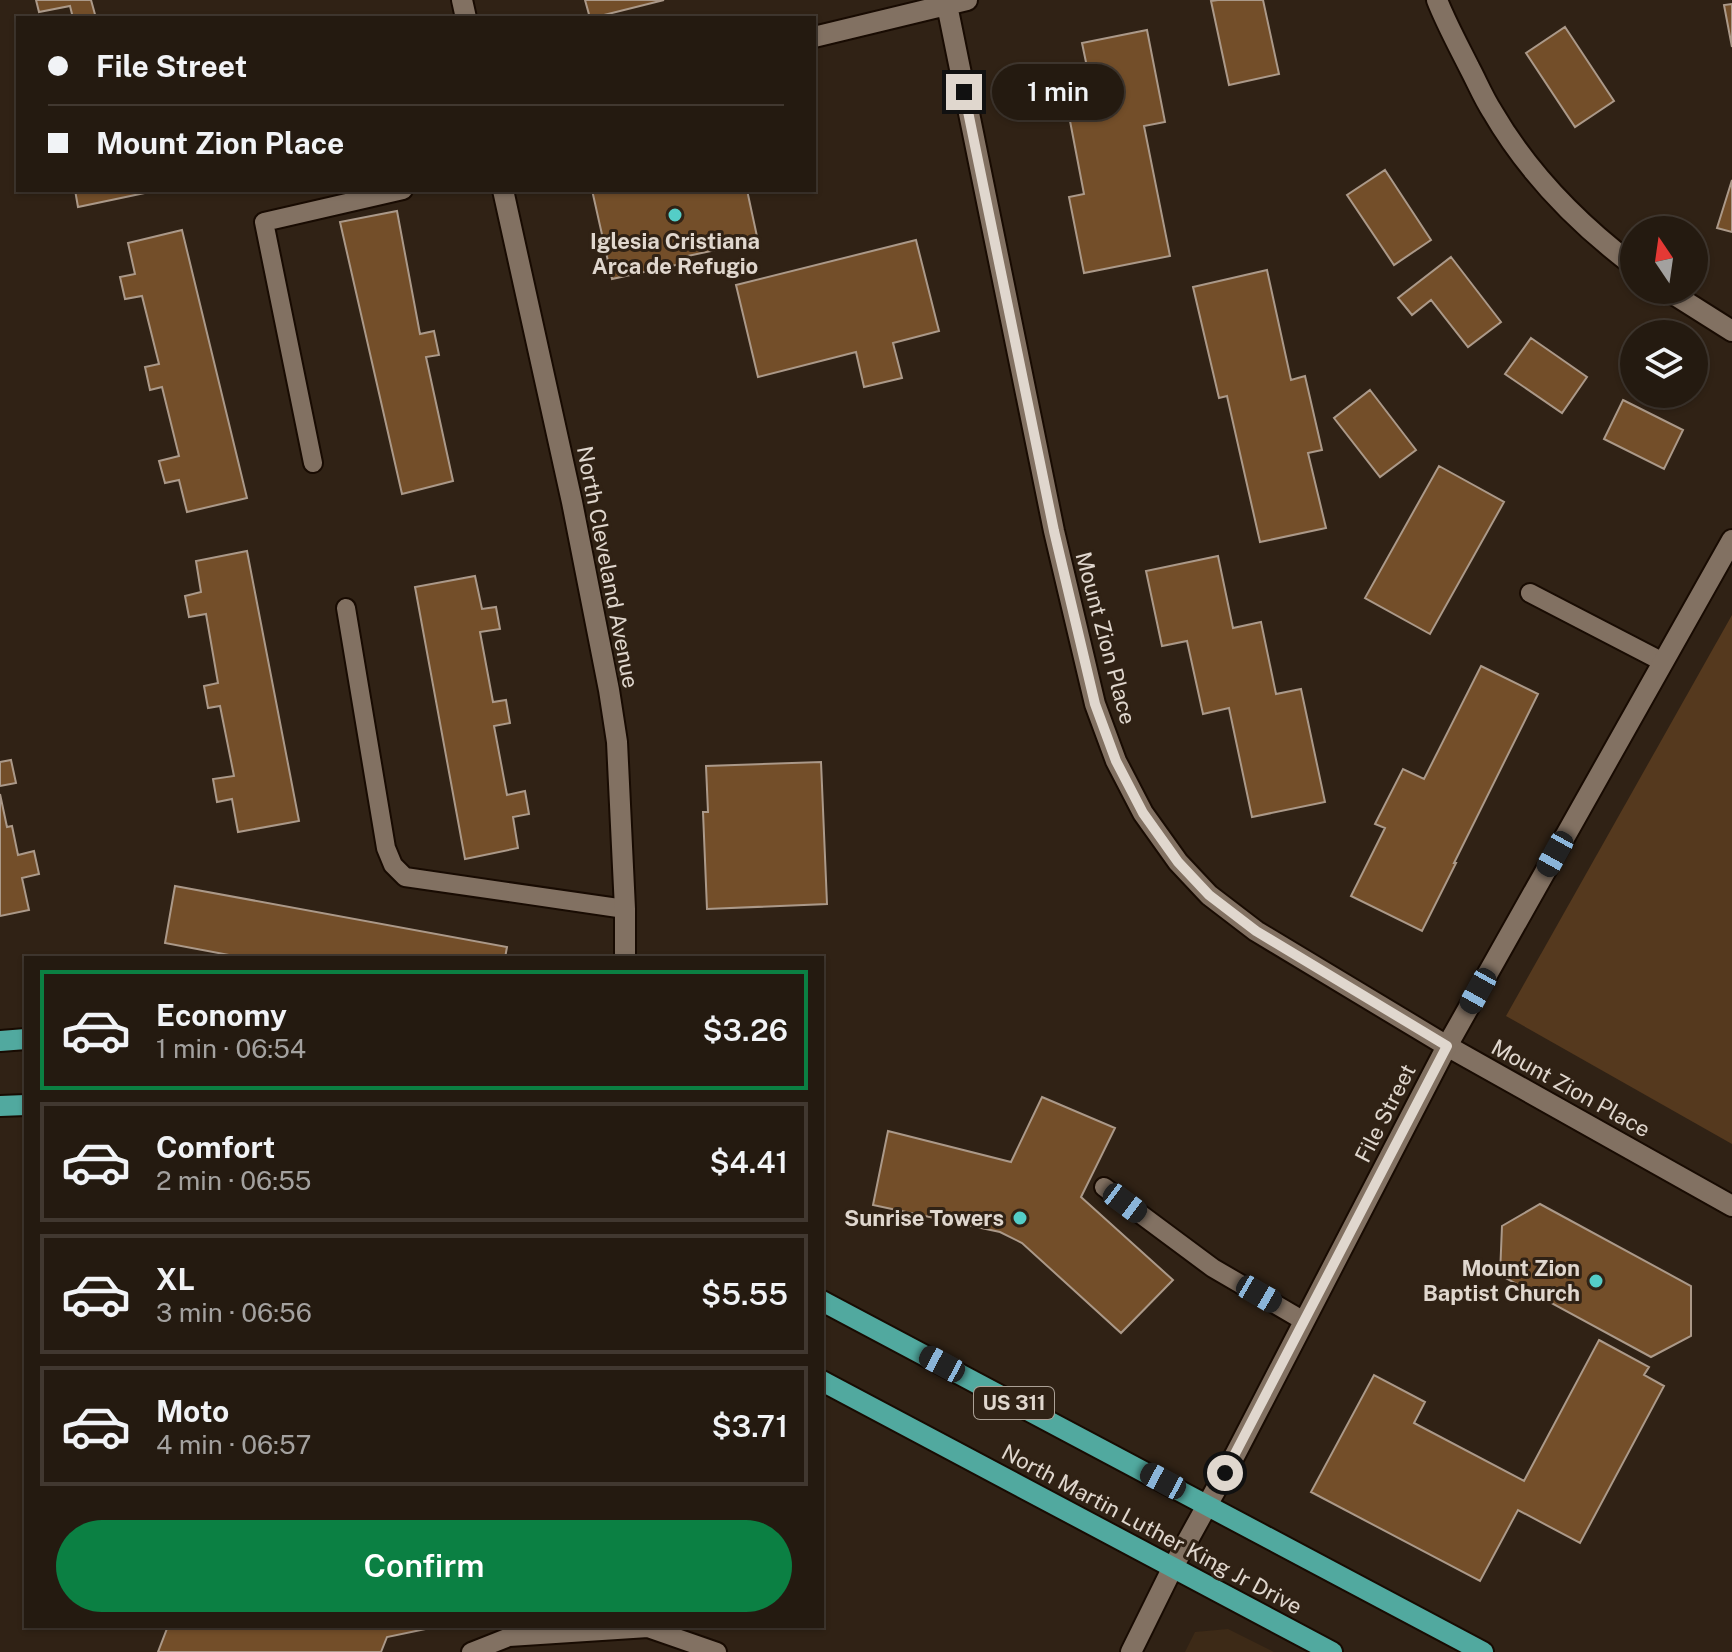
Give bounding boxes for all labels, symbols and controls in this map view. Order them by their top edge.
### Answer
text: File Street [96,48,247,84]
callout: 1 min [992,64,1124,120]
route end [946,74,982,110]
text: 1 min [1027,76,1089,107]
text: Mount Zion Place [96,125,344,161]
marker: Iglesia Cristiana Arca de Refugio [666,206,684,224]
north arrow [1620,216,1708,304]
map controls [1620,216,1708,408]
place label: Iglesia Cristiana Arca de Refugio [590,228,760,279]
button: layers [1620,320,1708,408]
street label: North Cleveland Avenue [572,444,644,690]
street label: Mount Zion Place [1070,549,1142,727]
car [1533,827,1577,881]
car [1456,964,1500,1018]
icon: car [60,994,132,1066]
text: Economy [156,997,287,1033]
text: $3.26 [703,1012,788,1048]
text: 1 min · 06:54 [156,1033,306,1064]
street label: Mount Zion Place [1487,1034,1655,1142]
street label: File Street [1349,1060,1421,1166]
icon: car [60,1126,132,1198]
text: Comfort [156,1129,275,1165]
text: $4.41 [709,1144,788,1180]
text: 2 min · 06:55 [156,1165,311,1196]
car [1099,1179,1151,1227]
place label: Sunrise Towers [844,1205,1004,1231]
marker: Sunrise Towers [1011,1209,1029,1227]
place label: Mount Zion Baptist Church [1423,1255,1580,1306]
icon: car [60,1258,132,1330]
text: XL [156,1261,195,1297]
car [1232,1272,1286,1316]
marker: Mount Zion Baptist Church [1587,1272,1605,1290]
text: $5.55 [701,1276,788,1312]
text: 3 min · 06:56 [156,1297,312,1328]
car [915,1342,969,1386]
road number: US 311 [974,1387,1054,1419]
icon: car [60,1390,132,1462]
text: Moto [156,1393,229,1429]
text: $3.71 [712,1408,788,1444]
text: 4 min · 06:57 [156,1429,311,1460]
street label: North Martin Luther King Jr Drive [997,1439,1307,1619]
route start [1207,1455,1243,1491]
car [1136,1459,1190,1503]
button: Confirm [56,1520,792,1612]

